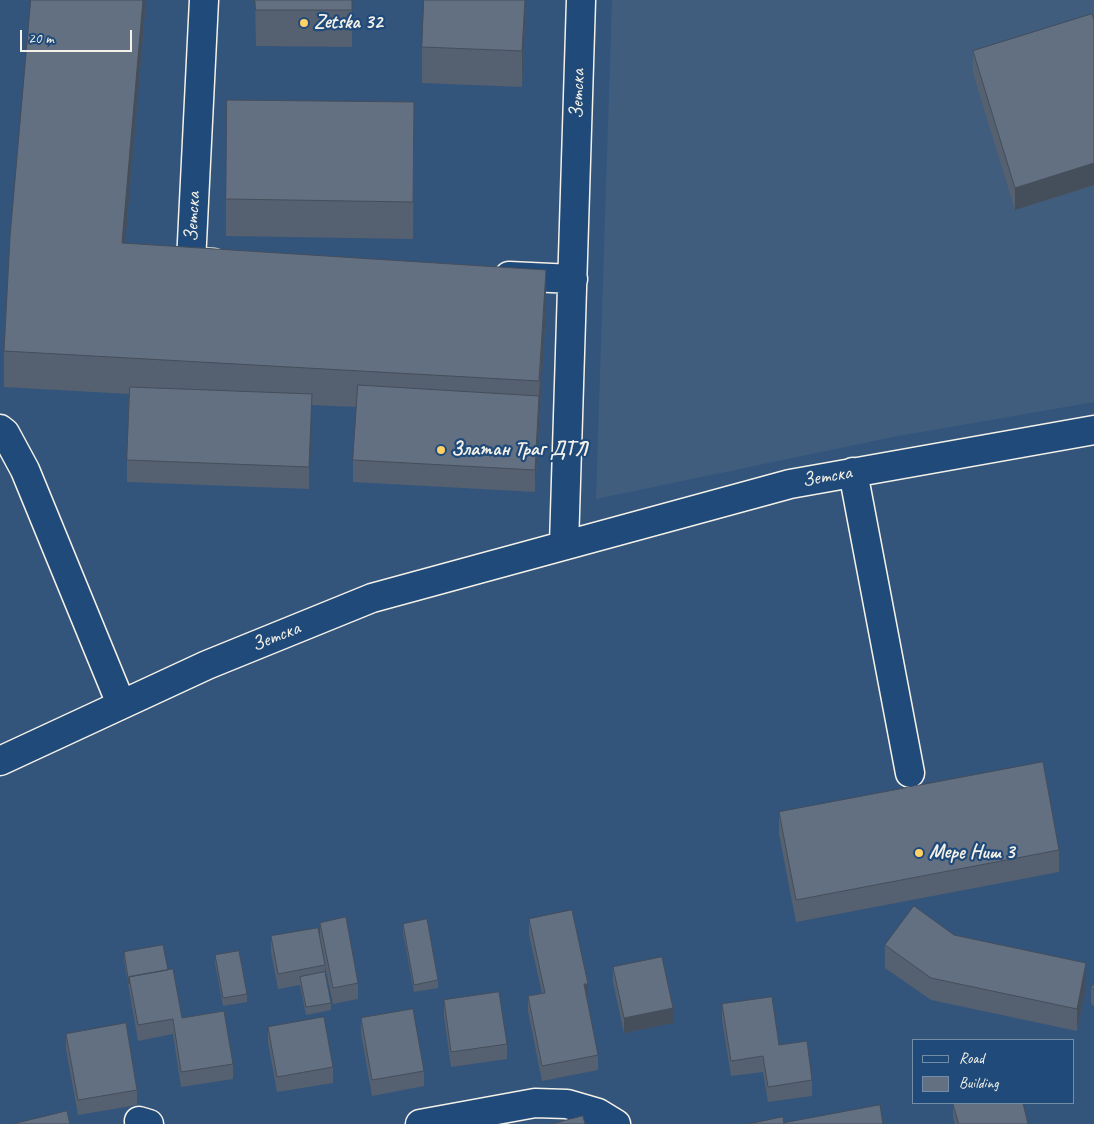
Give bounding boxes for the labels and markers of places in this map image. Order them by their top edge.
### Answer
place label: Zetska 32 [314,11,382,35]
marker: Zetska 32 [298,17,310,29]
place label: Златан Траг ДТЛ [451,438,588,462]
marker: Златан Траг ДТЛ [435,444,447,456]
place label: Мере Ниш 3 [929,841,1015,865]
marker: Мере Ниш 3 [913,847,925,859]

